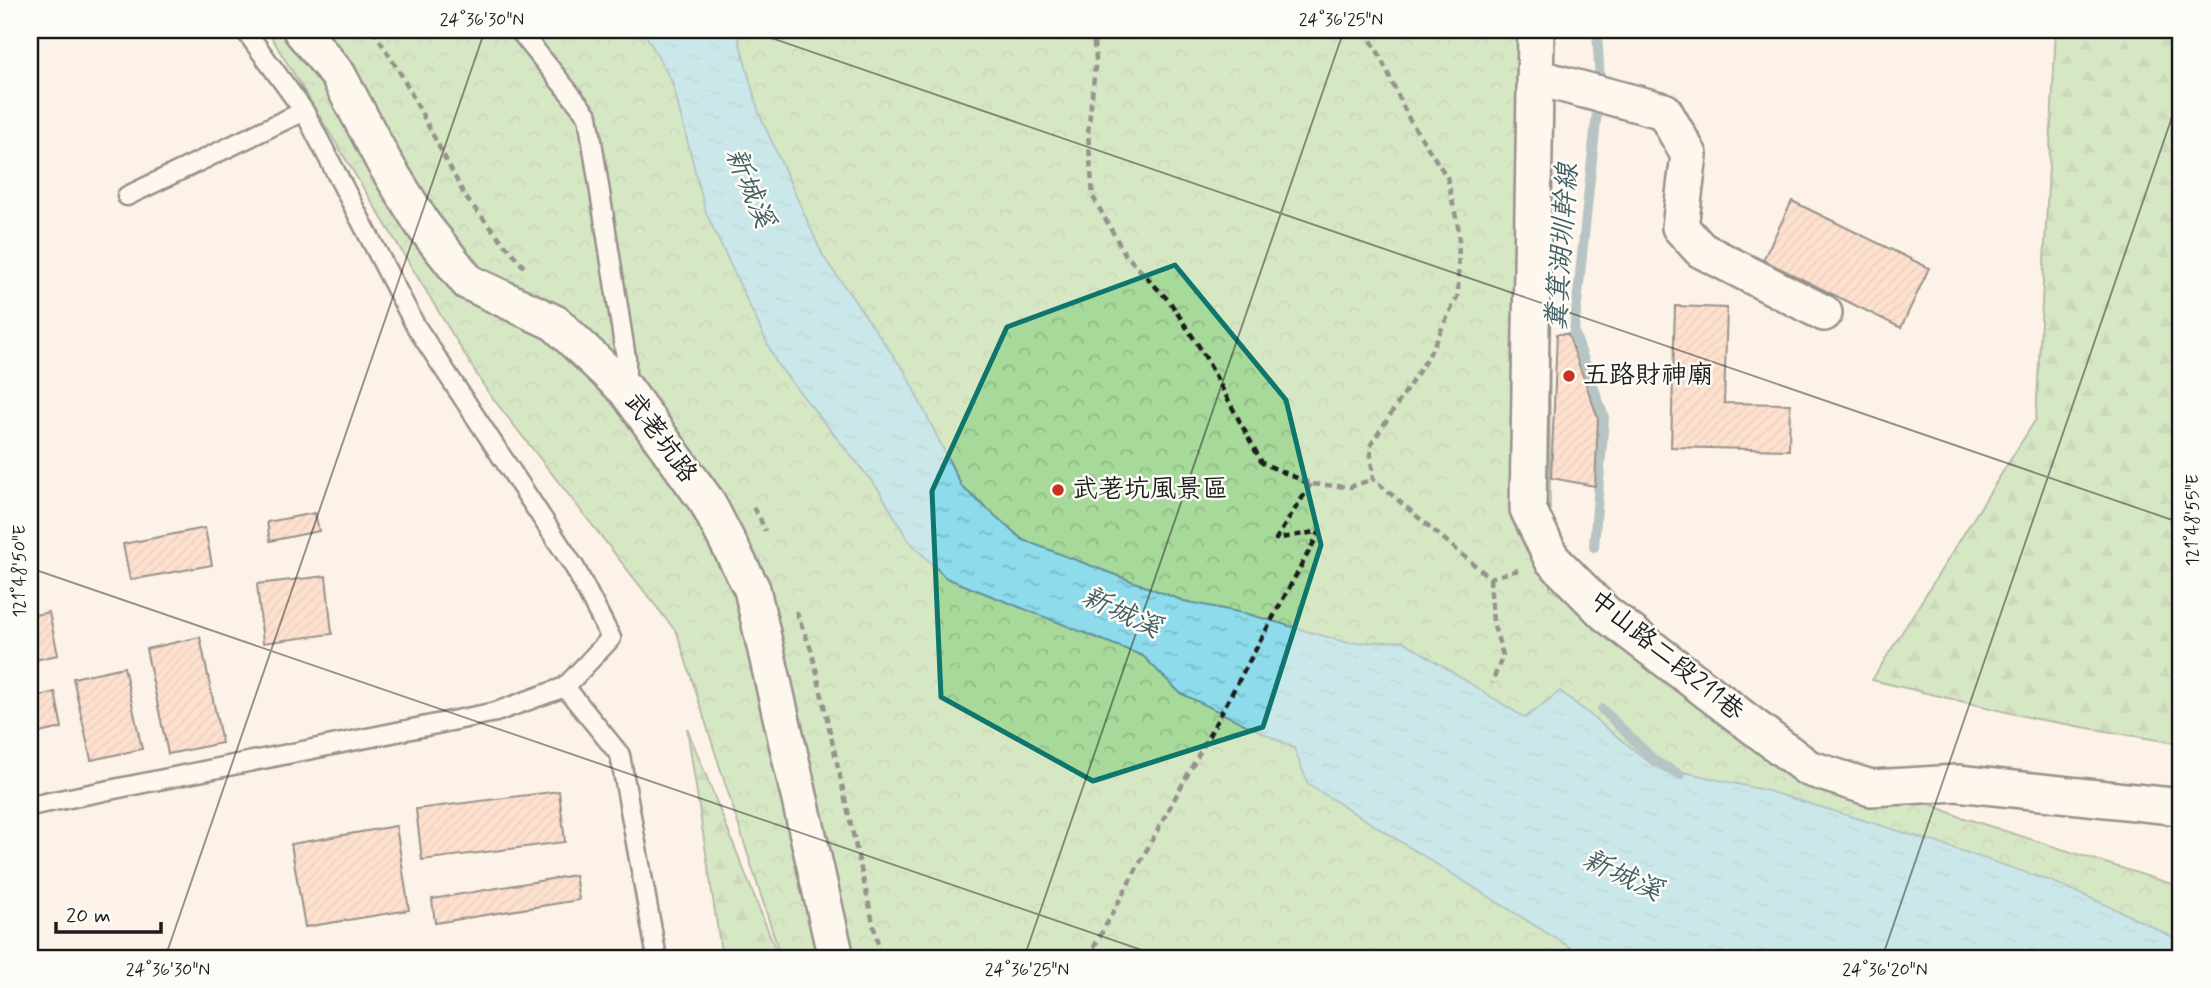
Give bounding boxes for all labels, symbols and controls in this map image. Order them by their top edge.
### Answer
text: 24°36'30"N [440,8,524,32]
text: 24°36'25"N [1299,8,1383,32]
water label: 新城溪 [716,142,783,236]
water label: 糞箕湖圳幹線 [1539,160,1587,332]
place label: 五路財神廟 [1583,359,1713,393]
marker: 五路財神廟 [1561,368,1577,384]
street label: 武荖坑路 [616,386,704,490]
place label: 武荖坑風景區 [1072,473,1228,507]
text: 121°48'55"E [2181,474,2205,566]
marker: 武荖坑風景區 [1050,482,1066,498]
text: 121°48'50"E [8,525,32,617]
water label: 新城溪 [1075,578,1169,648]
street label: 中山路二段211巷 [1581,583,1751,729]
water label: 新城溪 [1576,841,1670,911]
scale bar [56,890,161,934]
text: 20 m [66,902,111,930]
text: 24°36'30"N [126,958,210,982]
text: 24°36'25"N [985,958,1069,982]
text: 24°36'20"N [1842,958,1928,982]

